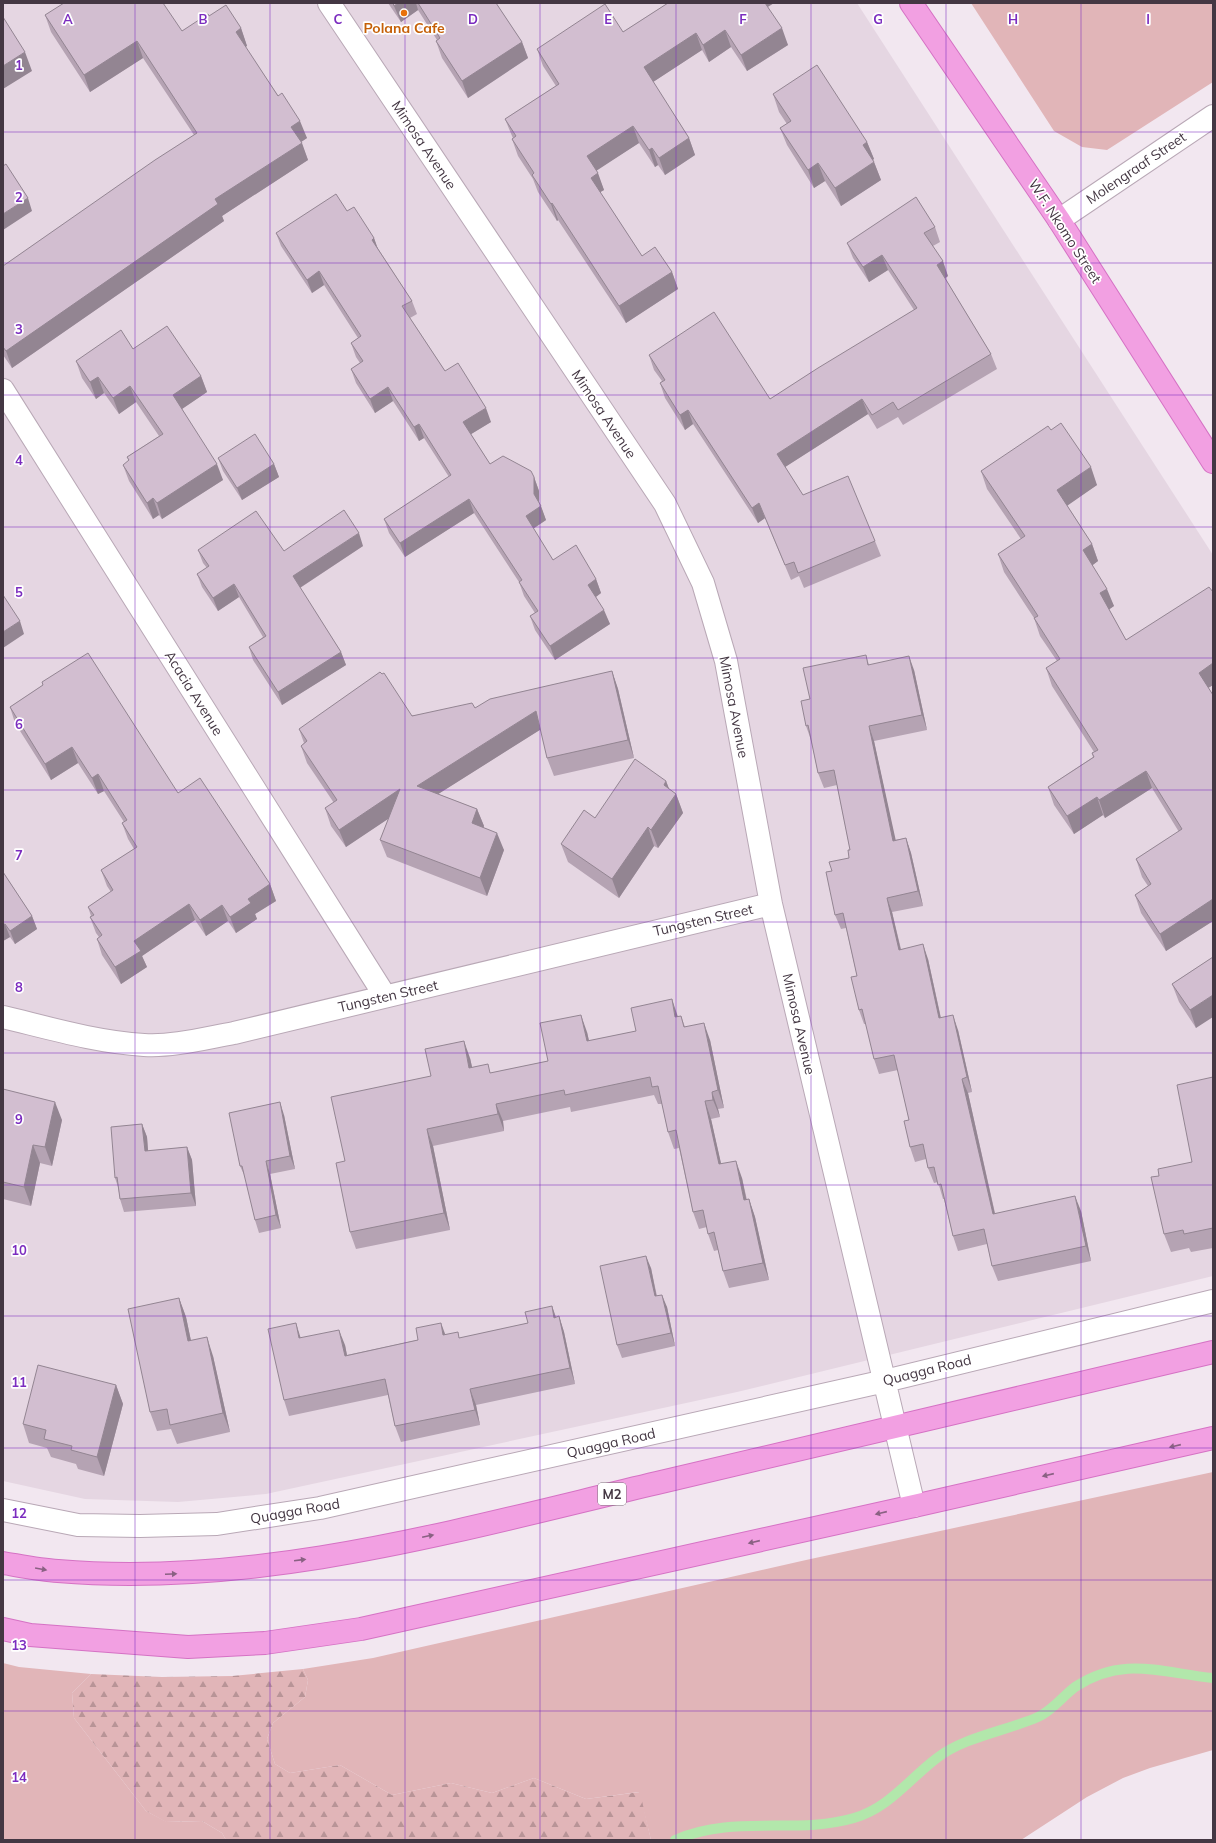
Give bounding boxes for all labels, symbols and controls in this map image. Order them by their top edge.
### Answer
marker: Polana Cafe [399,8,409,18]
text: A [63,11,73,27]
text: B [199,11,208,27]
text: C [334,11,343,27]
text: D [468,11,478,27]
text: E [604,11,612,27]
text: F [739,11,747,27]
text: G [873,11,883,27]
text: H [1008,11,1018,27]
text: I [1146,11,1150,27]
place label: Polana Cafe [363,19,445,37]
text: 1 [15,57,23,73]
street label: Mimosa Avenue [388,97,460,193]
street label: Molengraaf Street [1083,128,1189,208]
street label: W.F. Nkomo Street [1025,176,1105,287]
text: 2 [15,189,23,205]
text: 3 [15,321,23,337]
street label: Mimosa Avenue [568,366,640,462]
text: 4 [15,452,23,468]
text: 5 [15,584,23,600]
street label: Acacia Avenue [161,647,227,739]
street label: Mimosa Avenue [715,655,753,759]
text: 6 [15,716,23,732]
text: 7 [15,847,23,863]
street label: Tungsten Street [651,900,755,940]
street label: Mimosa Avenue [779,972,819,1076]
street label: Tungsten Street [336,976,440,1016]
text: 8 [15,979,23,995]
text: 9 [15,1111,23,1127]
text: 10 [11,1242,27,1258]
street label: Quagga Road [881,1350,973,1390]
text: 11 [11,1374,27,1390]
street label: Quagga Road [565,1424,657,1462]
one-way arrow [1169,1444,1181,1450]
one-way arrow [1042,1473,1054,1479]
road number: M2 [598,1483,626,1505]
street label: Quagga Road [249,1494,341,1528]
text: 12 [11,1505,27,1521]
one-way arrow [874,1511,887,1517]
one-way arrow [422,1533,434,1539]
one-way arrow [748,1539,760,1545]
one-way arrow [294,1557,306,1563]
one-way arrow [35,1566,48,1572]
one-way arrow [165,1571,178,1577]
text: 13 [11,1637,27,1653]
text: 14 [11,1769,27,1785]

